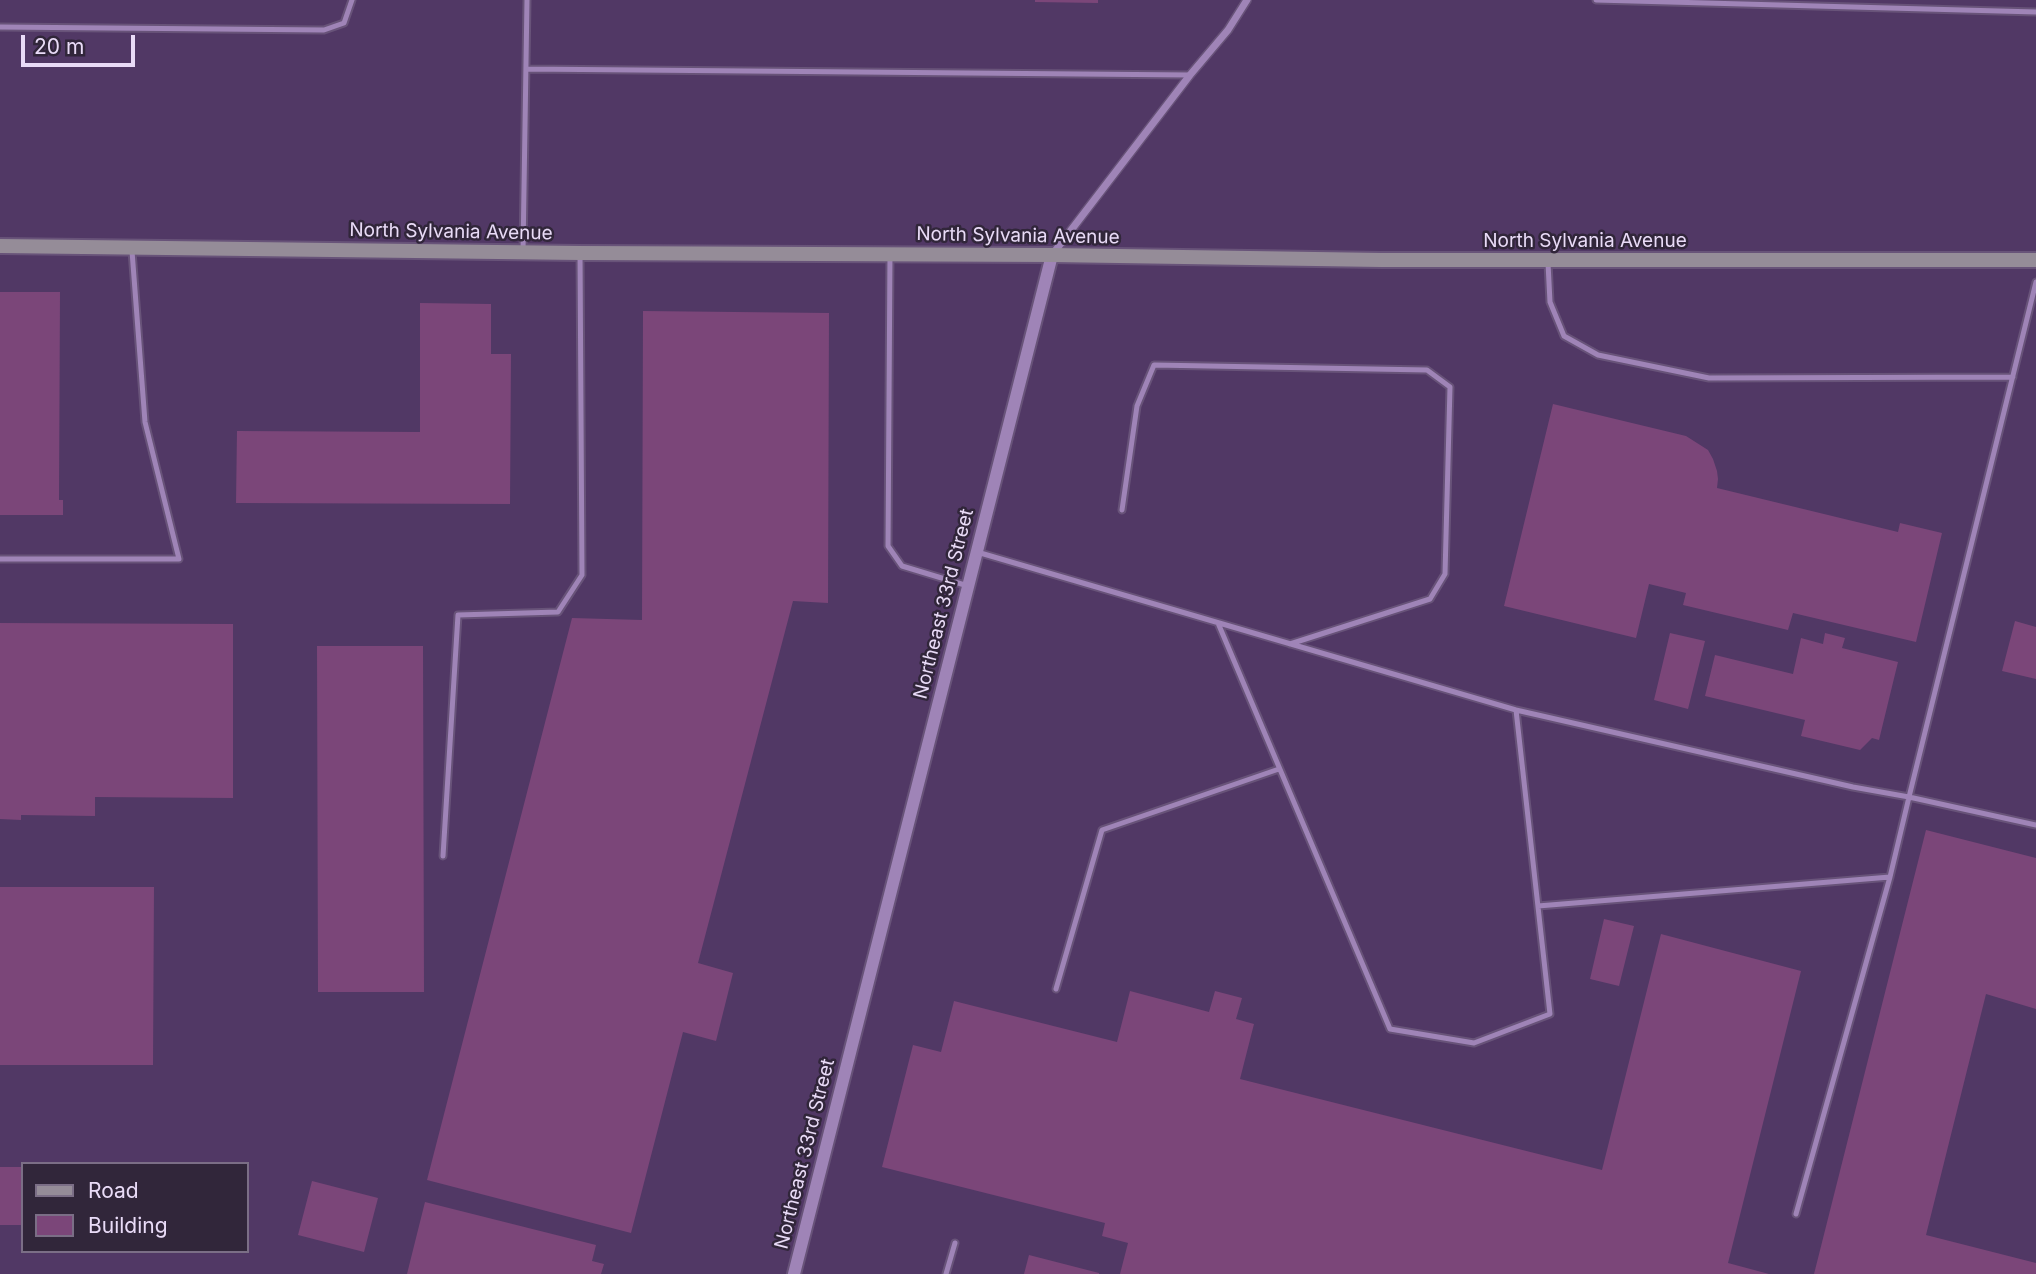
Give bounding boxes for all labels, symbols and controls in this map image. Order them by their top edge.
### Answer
scale bar [24,21,138,65]
text: 20 m [34,34,84,59]
street label: North Sylvania Avenue [349,219,553,245]
street label: North Sylvania Avenue [916,223,1120,249]
street label: North Sylvania Avenue [1483,230,1687,252]
street label: Northeast 33rd Street [909,507,979,701]
street label: Northeast 33rd Street [770,1057,840,1251]
legend [21,1162,248,1253]
text: Road [88,1178,139,1203]
text: Building [88,1213,168,1238]

